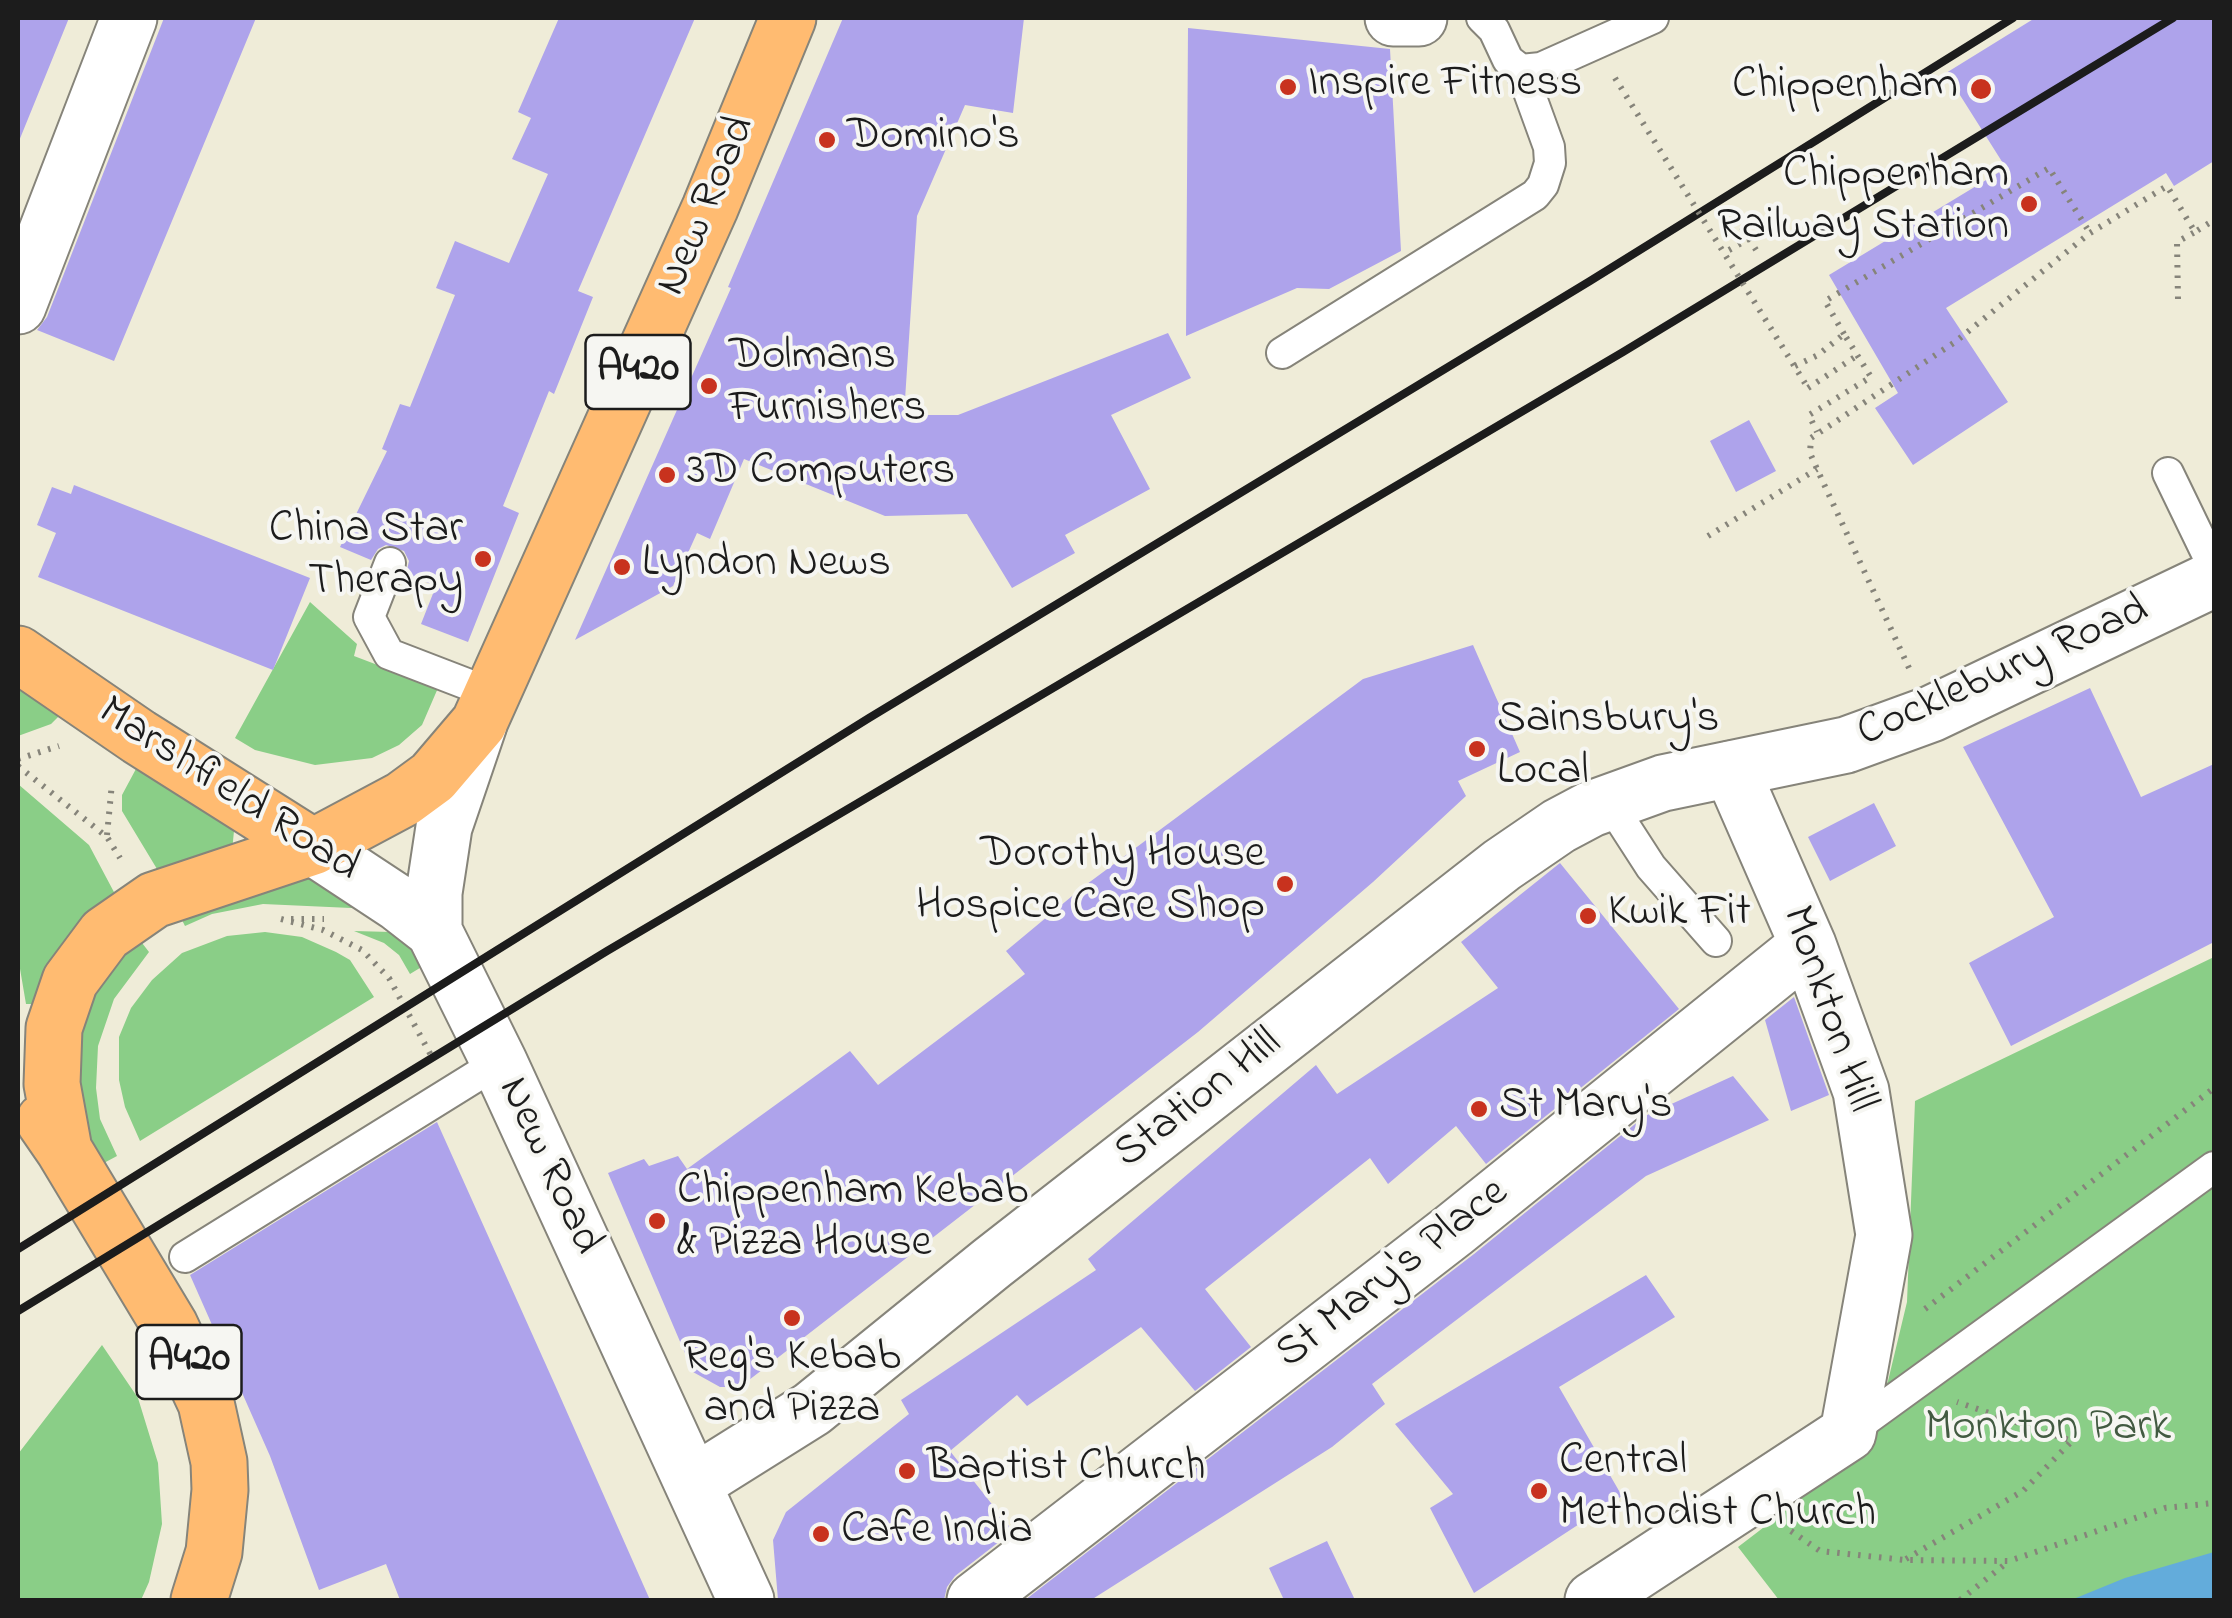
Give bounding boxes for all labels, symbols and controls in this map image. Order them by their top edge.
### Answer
place label: Inspire Fitness [1308,60,1582,114]
place label: Chippenham [1732,62,1958,116]
marker: Inspire Fitness [1277,76,1299,98]
marker: Chippenham [1968,76,1994,102]
street label: New Road [647,109,771,305]
place label: Domino's [847,113,1020,167]
marker: Domino's [816,129,838,151]
place label: Chippenham Railway Station [1717,151,2009,257]
marker: Chippenham Railway Station [2018,193,2040,215]
place label: Dolmans Furnishers [729,333,926,439]
road number: A420 [586,335,690,409]
marker: Dolmans Furnishers [698,375,720,397]
place label: 3D Computers [687,448,955,502]
marker: 3D Computers [656,464,678,486]
place label: China Star Therapy [269,506,463,612]
place label: Lyndon News [642,540,891,594]
marker: China Star Therapy [472,548,494,570]
marker: Lyndon News [611,556,633,578]
street label: Cocklebury Road [1850,586,2158,762]
street label: Marshfield Road [86,687,368,897]
place label: Sainsbury's Local [1497,696,1719,802]
marker: Sainsbury's Local [1466,738,1488,760]
place label: Dorothy House Hospice Care Shop [916,831,1265,937]
marker: Dorothy House Hospice Care Shop [1274,873,1296,895]
place label: Kwik Fit [1608,889,1751,943]
street label: Monkton Hill [1766,900,1886,1120]
marker: Kwik Fit [1577,905,1599,927]
street label: Station Hill [1105,1019,1295,1183]
street label: New Road [483,1070,611,1264]
place label: St Mary's [1499,1082,1672,1136]
marker: St Mary's [1468,1098,1490,1120]
place label: Chippenham Kebab & Pizza House [677,1168,1028,1274]
street label: St Mary's Place [1267,1169,1521,1383]
marker: Chippenham Kebab & Pizza House [646,1210,668,1232]
marker: Reg's Kebab and Pizza [781,1307,803,1329]
road number: A420 [136,1325,242,1399]
place label: Reg's Kebab and Pizza [683,1334,901,1440]
park label: Monkton Park [1925,1404,2171,1458]
place label: Central Methodist Church [1559,1438,1876,1544]
place label: Baptist Church [927,1444,1206,1498]
marker: Baptist Church [896,1460,918,1482]
marker: Central Methodist Church [1528,1480,1550,1502]
place label: Cafe India [841,1507,1033,1561]
marker: Cafe India [810,1523,832,1545]

